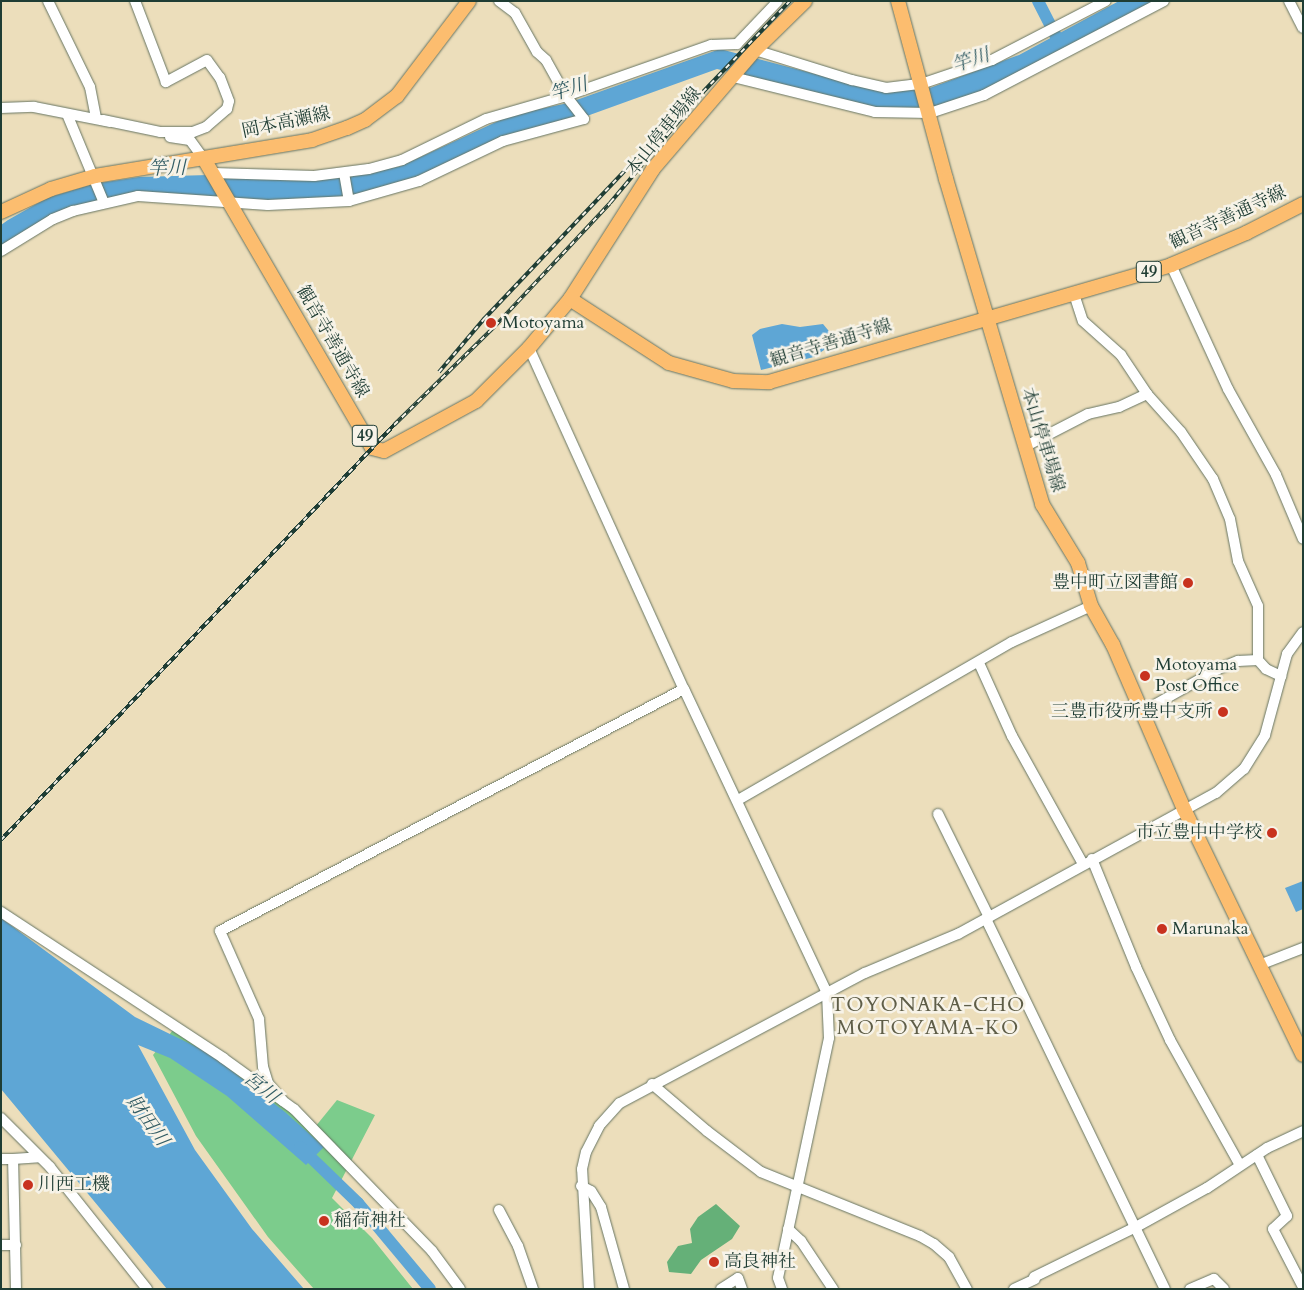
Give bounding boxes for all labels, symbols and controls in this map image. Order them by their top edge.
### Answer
water label: 竿川 [949,44,993,78]
water label: 竿川 [547,74,591,106]
street label: 本山停車場線 [622,83,706,181]
street label: 岡本高瀬線 [240,103,332,143]
water label: 竿川 [148,157,186,181]
street label: 観音寺善通寺線 [1166,182,1290,254]
road number: 49 [1135,258,1163,286]
street label: 観音寺善通寺線 [291,282,373,402]
place label: Motoyama [502,312,584,334]
street label: 観音寺善通寺線 [768,315,894,373]
marker: Motoyama [484,316,498,330]
street label: 本山停車場線 [1016,385,1068,495]
road number: 49 [351,422,379,450]
place label: 豊中町立図書館 [1052,572,1178,594]
marker: 豊中町立図書館 [1182,577,1194,589]
place label: Motoyama Post Office [1155,655,1239,698]
marker: Motoyama Post Office [1139,670,1151,682]
place label: 三豊市役所豊中支所 [1051,701,1213,723]
marker: 三豊市役所豊中支所 [1217,706,1229,718]
place label: 市立豊中中学校 [1136,822,1262,844]
marker: 市立豊中中学校 [1266,827,1278,839]
place label: Marunaka [1172,918,1249,940]
marker: Marunaka [1156,923,1168,935]
district label: TOYONAKA-CHO MOTOYAMA-KO [829,993,1027,1040]
water label: 宮川 [239,1067,283,1109]
water label: 財田川 [121,1091,173,1151]
place label: 川西工機 [38,1174,110,1196]
marker: 川西工機 [22,1179,34,1191]
place label: 稲荷神社 [334,1210,406,1232]
marker: 稲荷神社 [318,1215,330,1227]
place label: 高良神社 [724,1251,796,1273]
marker: 高良神社 [708,1256,720,1268]

